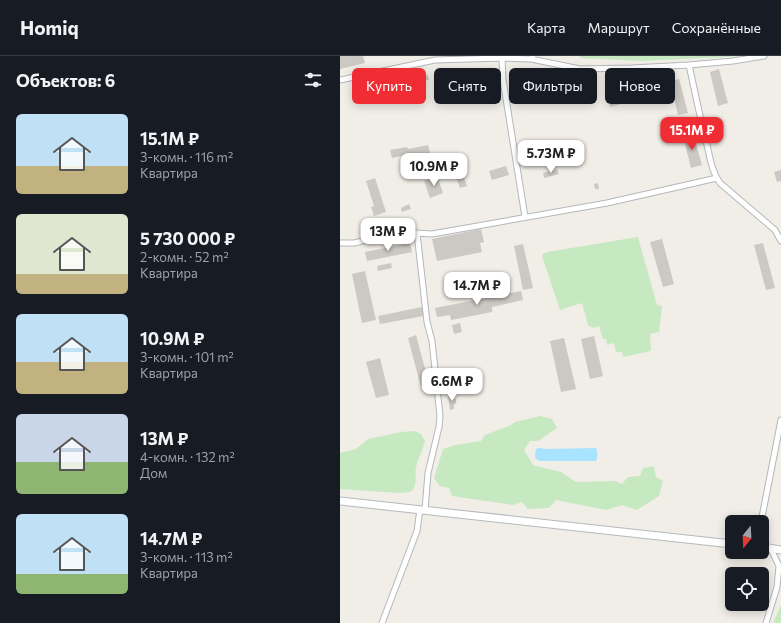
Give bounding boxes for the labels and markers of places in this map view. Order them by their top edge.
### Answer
pin: 15.1M ₽ [655,117,729,151]
pin: 5.73M ₽ [514,140,588,174]
pin: 10.9M ₽ [397,153,471,187]
pin: 13M ₽ [360,218,416,252]
pin: 14.7M ₽ [440,272,514,306]
pin: 6.6M ₽ [419,368,485,402]

